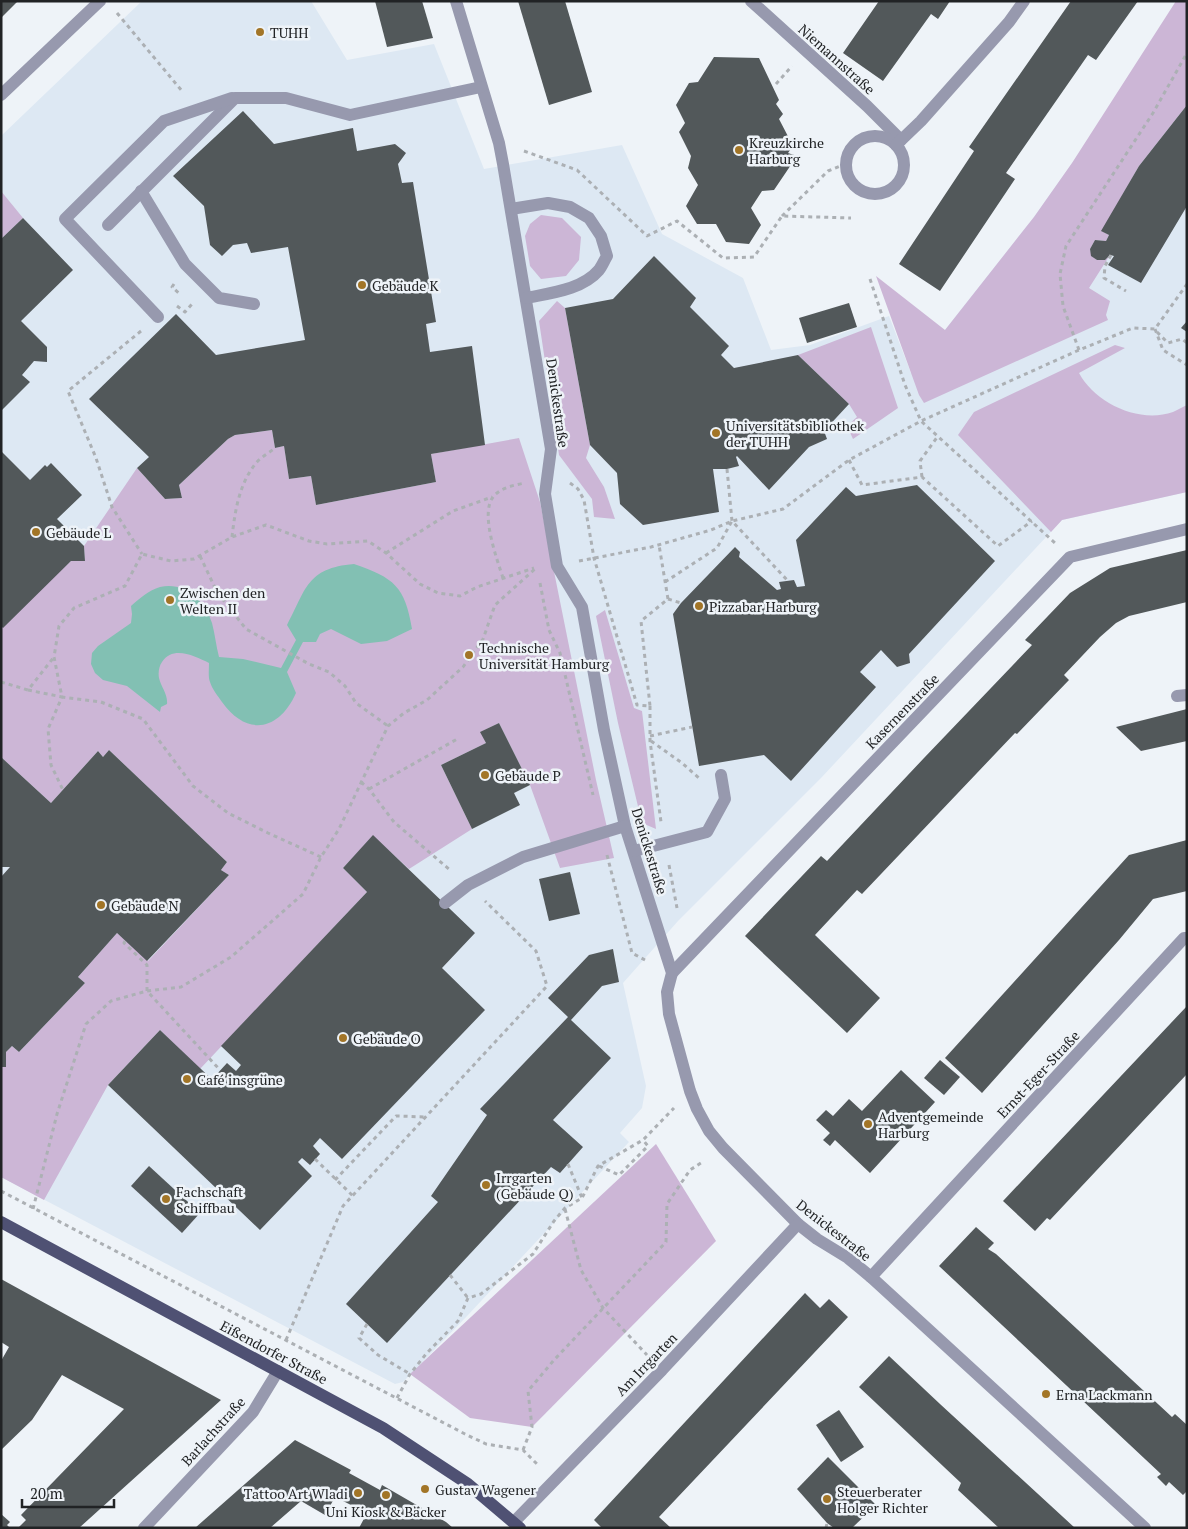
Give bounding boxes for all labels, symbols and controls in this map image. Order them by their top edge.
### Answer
street label: Niemannstraße [795,19,879,99]
place label: TUHH [270,23,308,42]
marker: TUHH [254,26,266,38]
place label: Kreuzkirche Harburg [749,133,824,168]
marker: Kreuzkirche Harburg [733,144,745,156]
place label: Gebäude K [372,276,440,295]
marker: Gebäude K [356,279,368,291]
street label: Denickestraße [542,357,574,449]
place label: Universitätsbibliothek der TUHH [726,416,865,451]
marker: Universitätsbibliothek der TUHH [710,427,722,439]
place label: Gebäude L [46,523,112,542]
marker: Gebäude L [30,526,42,538]
place label: Zwischen den Welten II [180,583,266,618]
marker: Zwischen den Welten II [164,594,176,606]
place label: Pizzabar Harburg [709,597,817,616]
marker: Pizzabar Harburg [693,600,705,612]
place label: Technische Universität Hamburg [479,638,610,673]
marker: Technische Universität Hamburg [463,649,475,661]
street label: Kasernenstraße [861,669,943,753]
place label: Gebäude P [495,766,561,785]
marker: Gebäude P [479,769,491,781]
street label: Denickestraße [628,805,672,897]
place label: Gebäude N [111,896,179,915]
marker: Gebäude N [95,899,107,911]
street label: Ernst-Eger-Straße [993,1026,1083,1122]
place label: Gebäude O [353,1029,421,1048]
marker: Gebäude O [337,1032,349,1044]
place label: Café insgrüne [197,1070,283,1089]
marker: Café insgrüne [181,1073,193,1085]
place label: Adventgemeinde Harburg [878,1107,984,1142]
marker: Adventgemeinde Harburg [862,1118,874,1130]
place label: Irrgarten (Gebäude Q) [496,1168,574,1203]
marker: Irrgarten (Gebäude Q) [480,1179,492,1191]
place label: Fachschaft Schiffbau [176,1182,244,1217]
marker: Fachschaft Schiffbau [160,1193,172,1205]
street label: Denickestraße [793,1195,875,1265]
street label: Eißendorfer Straße [217,1316,331,1388]
street label: Am Irrgarten [611,1328,681,1400]
place label: Erna Lackmann [1056,1385,1153,1404]
marker: Erna Lackmann [1040,1388,1052,1400]
street label: Barlachstraße [177,1392,249,1470]
scale bar [22,1476,115,1508]
place label: Gustav Wagener [435,1480,536,1499]
place label: Steuerberater Holger Richter [837,1482,928,1517]
text: 20 m [30,1483,63,1503]
marker: Gustav Wagener [419,1483,431,1495]
place label: Tattoo Art Wladi [244,1484,348,1503]
marker: Tattoo Art Wladi [352,1487,364,1499]
marker: Uni Kiosk & Bäcker [380,1489,392,1501]
marker: Steuerberater Holger Richter [821,1493,833,1505]
place label: Uni Kiosk & Bäcker [326,1502,447,1521]

